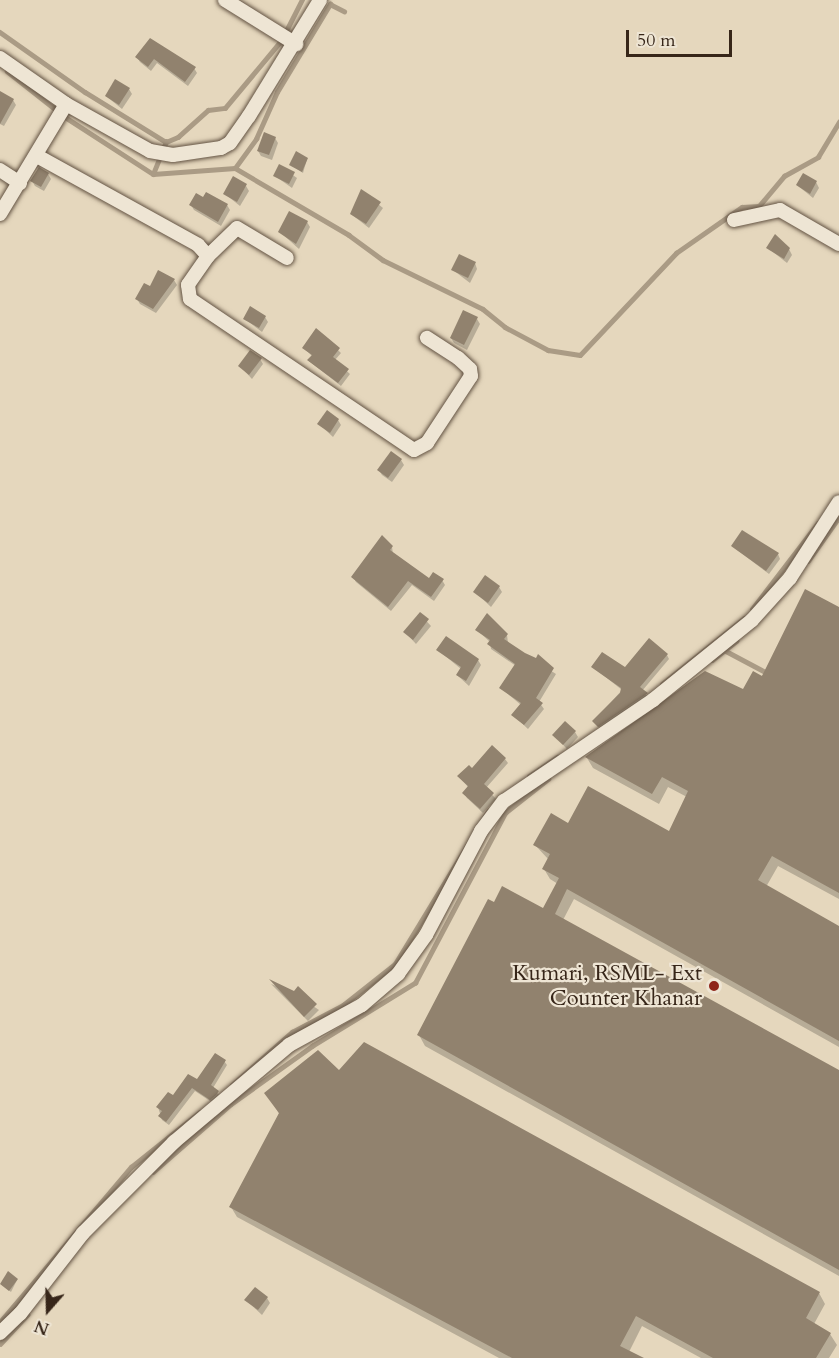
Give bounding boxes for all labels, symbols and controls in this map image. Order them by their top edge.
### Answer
scale bar [629,18,736,56]
text: 50 m [637,28,676,53]
place label: Kumari, RSML- Ext Counter Khanar [512,960,702,1011]
marker: Kumari, RSML- Ext Counter Khanar [707,979,721,993]
north arrow [18,1280,78,1340]
text: N [32,1314,52,1340]

